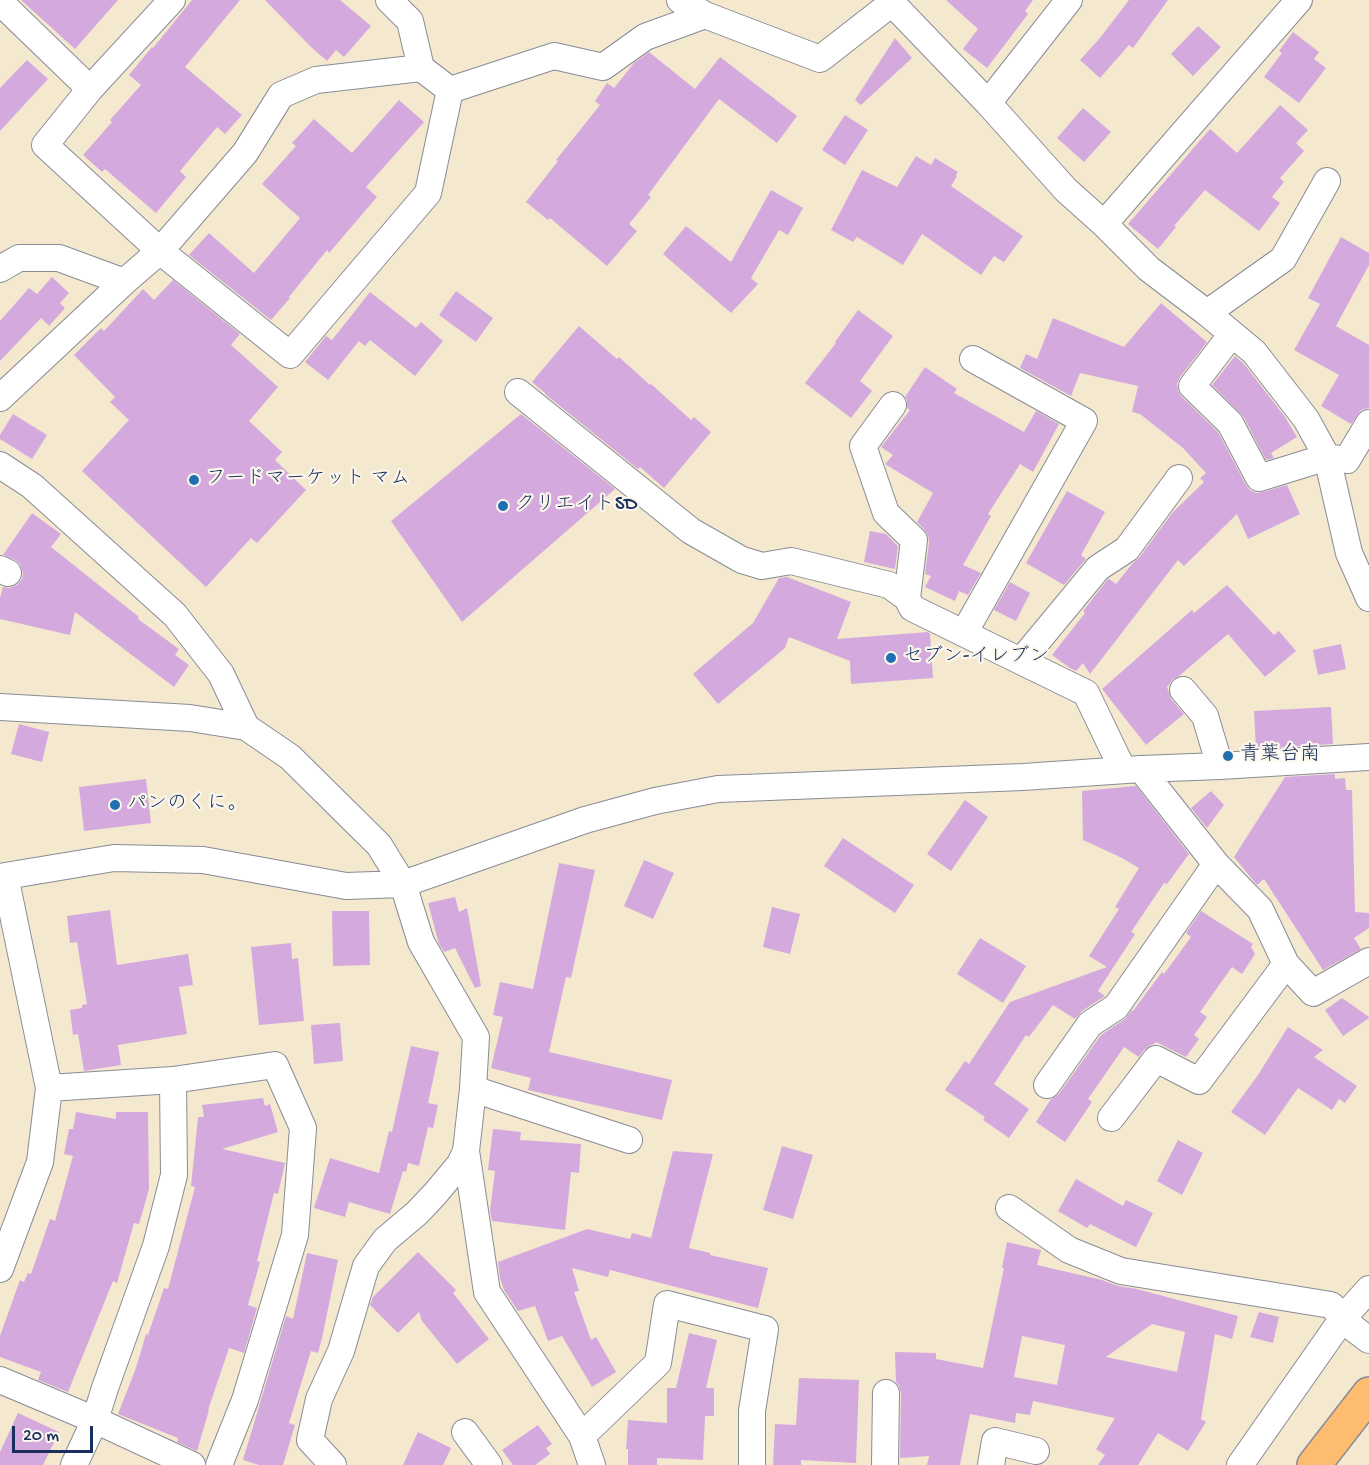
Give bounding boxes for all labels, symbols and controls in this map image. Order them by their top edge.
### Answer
place label: フードマーケット マム [206,468,410,492]
marker: フードマーケット マム [187,473,201,487]
place label: クリエイトSD [515,494,637,518]
marker: クリエイトSD [496,499,510,513]
place label: セブン-イレブン [903,646,1049,670]
marker: セブン-イレブン [884,651,898,665]
place label: 青葉台南 [1240,744,1320,768]
marker: 青葉台南 [1221,749,1235,763]
place label: パンのくに。 [127,793,247,817]
marker: パンのくに。 [108,798,122,812]
scale bar [15,1414,96,1452]
text: 20 m [23,1426,59,1447]

